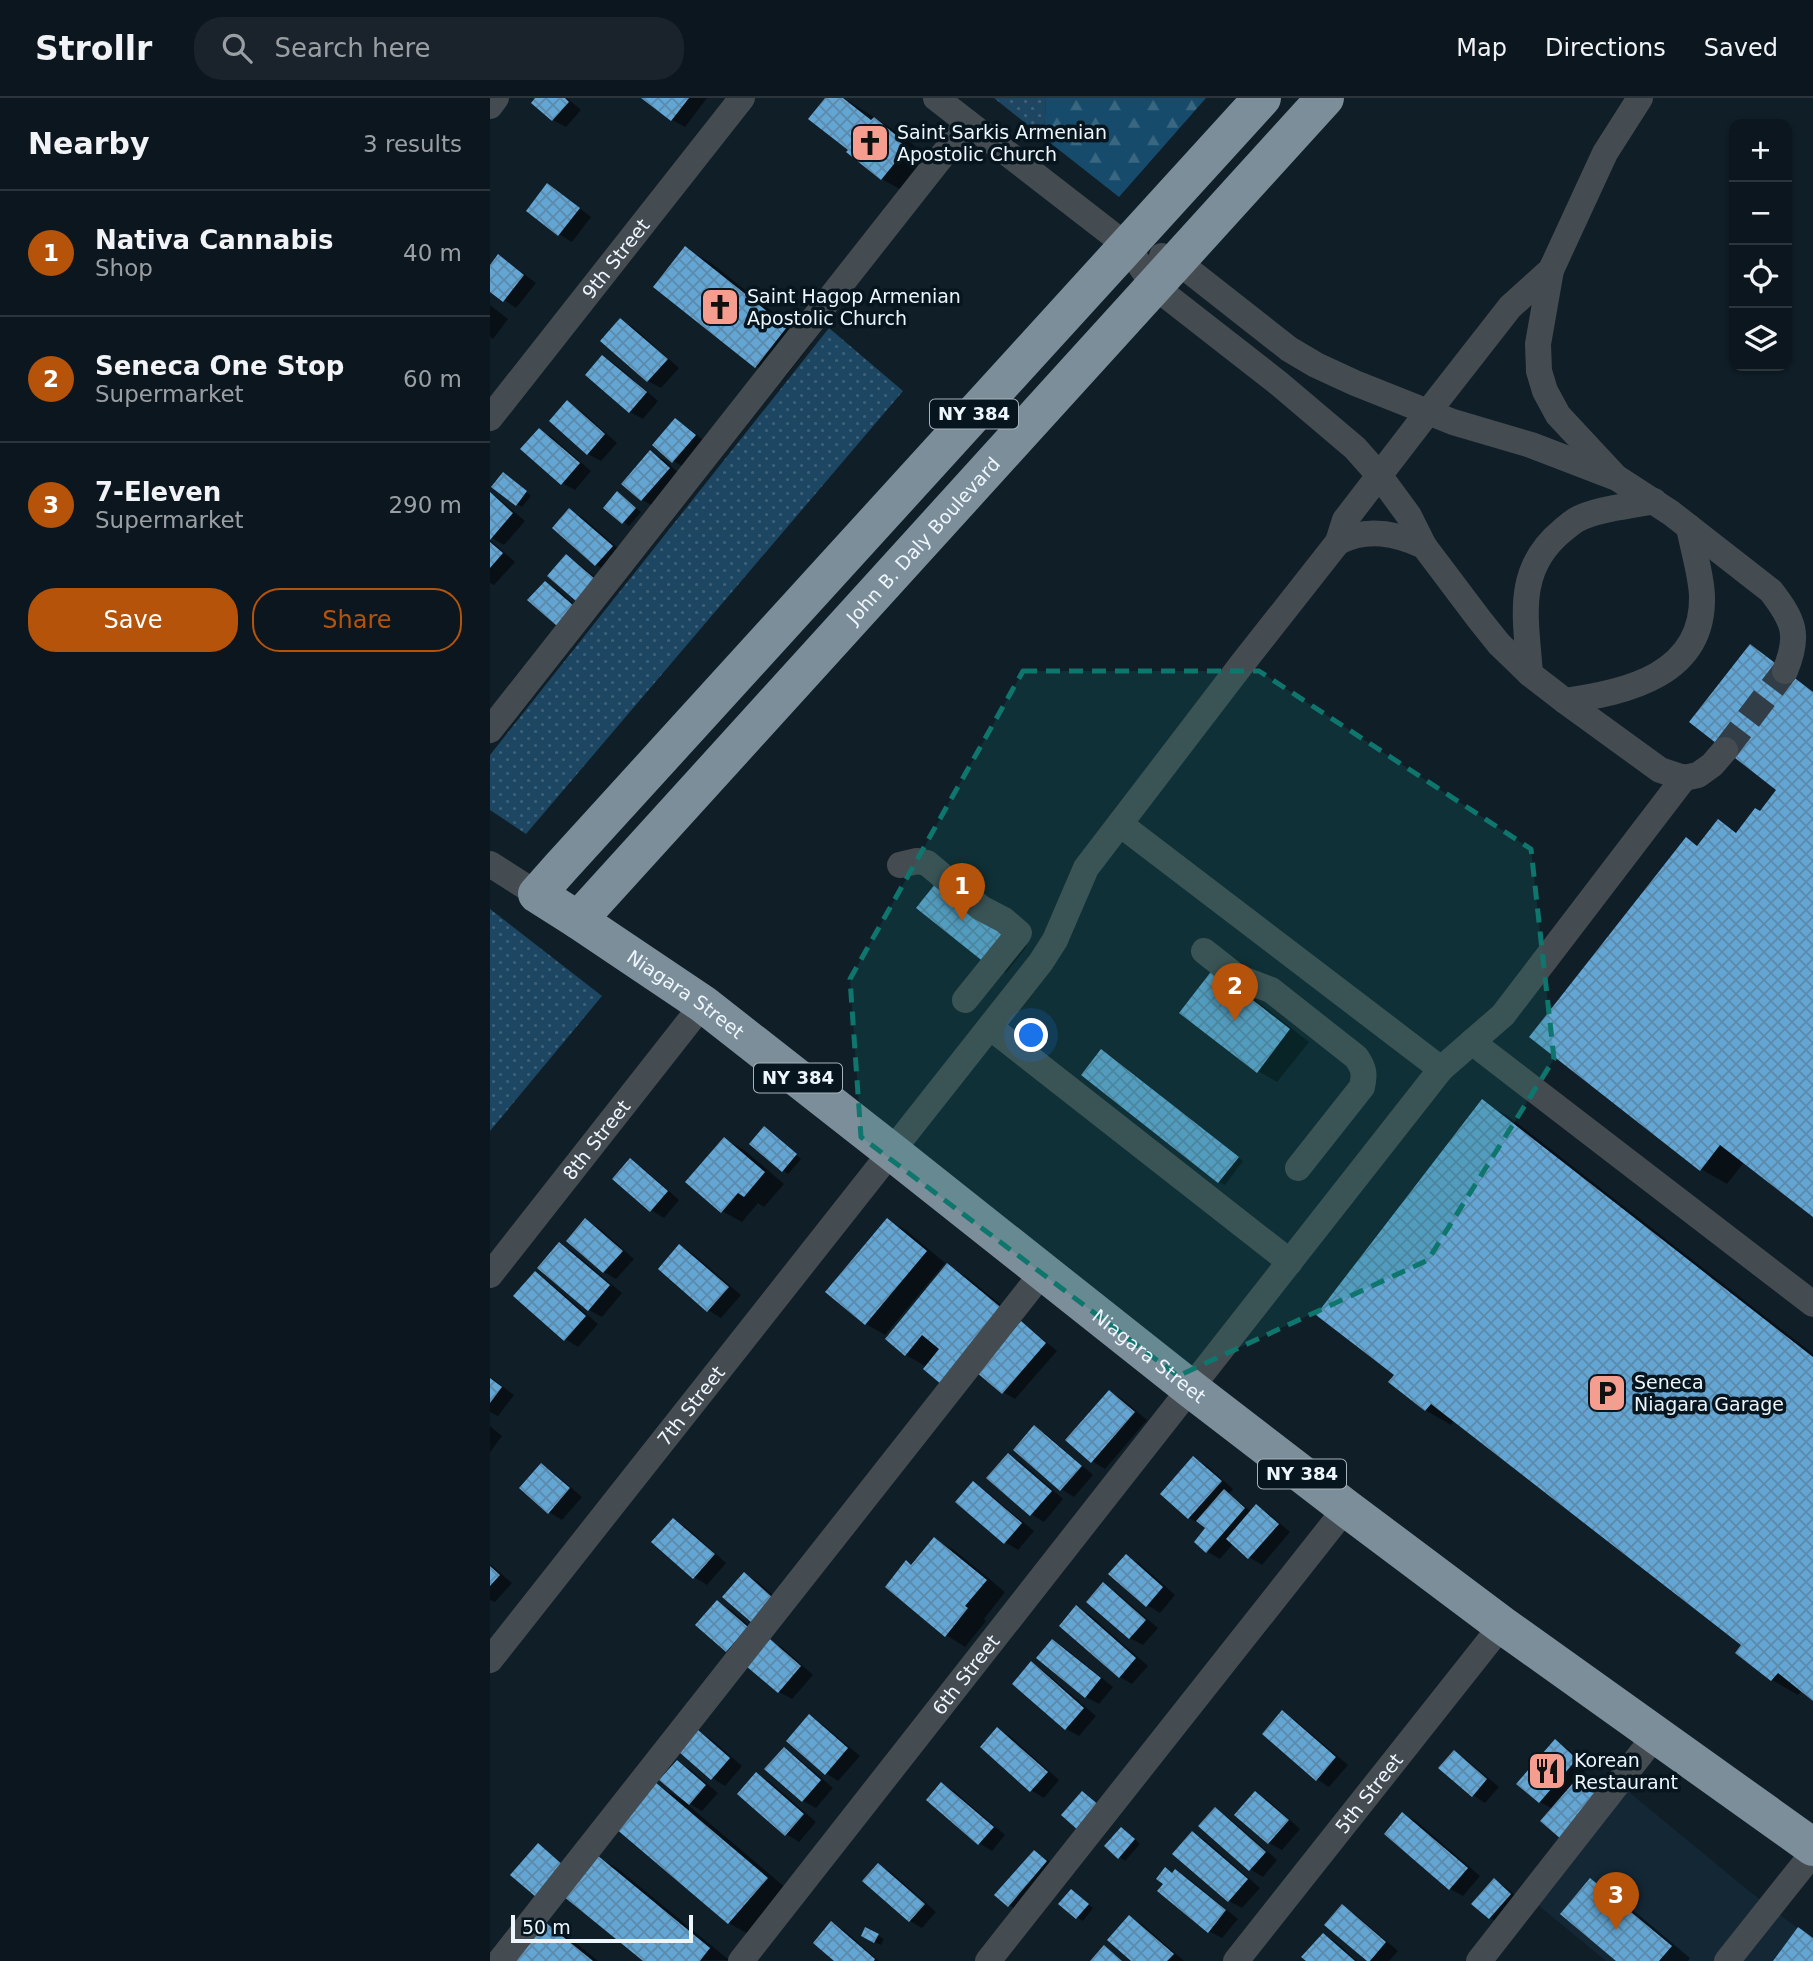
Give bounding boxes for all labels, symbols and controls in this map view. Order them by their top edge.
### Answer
search box [194,17,684,80]
text: Strollr [35,29,152,68]
icon: search [218,29,256,67]
text: Search here [274,33,431,63]
text: Map [1456,34,1507,62]
text: Directions [1545,34,1666,62]
text: Saved [1704,34,1778,62]
map controls [1729,119,1792,371]
button: + [1729,119,1792,182]
place label: Saint Sarkis Armenian Apostolic Church [897,121,1107,165]
church icon: Saint Sarkis Armenian Apostolic Church [849,122,891,164]
text: Nearby [28,126,150,161]
text: 3 results [363,131,462,157]
button: − [1729,182,1792,245]
street label: 9th Street [577,214,654,303]
text: Nativa Cannabis [95,225,333,255]
text: 1 [43,240,59,266]
text: 40 m [403,240,462,266]
button: locate [1729,245,1792,308]
text: Shop [95,255,153,281]
place label: Saint Hagop Armenian Apostolic Church [747,285,961,329]
church icon: Saint Hagop Armenian Apostolic Church [699,286,741,328]
button: layers [1729,308,1792,371]
text: Seneca One Stop [95,351,344,381]
text: 2 [43,366,59,392]
text: 60 m [403,366,462,392]
text: Supermarket [95,381,244,407]
road number: NY 384 [930,400,1018,428]
street label: John B. Daly Boulevard [841,452,1004,629]
text: 7-Eleven [95,477,221,507]
text: 3 [43,492,59,518]
text: 290 m [388,492,462,518]
text: Supermarket [95,507,244,533]
button: Save [28,588,238,652]
button: Share [252,588,462,652]
pin: 1 [939,863,985,921]
street label: Niagara Street [623,945,749,1043]
pin: 2 [1212,963,1258,1021]
your location [1014,1018,1048,1052]
road number: NY 384 [754,1063,842,1093]
street label: 8th Street [558,1095,634,1184]
street label: Niagara Street [1088,1304,1210,1407]
street label: 7th Street [653,1361,729,1450]
place label: Seneca Niagara Garage [1634,1371,1784,1415]
parking icon: Seneca Niagara Garage [1586,1372,1628,1414]
road number: NY 384 [1258,1460,1346,1489]
street label: 6th Street [928,1630,1004,1719]
street label: 5th Street [1331,1749,1407,1837]
place label: Korean Restaurant [1574,1749,1678,1793]
restaurant icon: Korean Restaurant [1526,1750,1568,1792]
pin: 3 [1593,1872,1639,1930]
scale bar [511,1912,693,1944]
text: 50 m [522,1916,571,1938]

